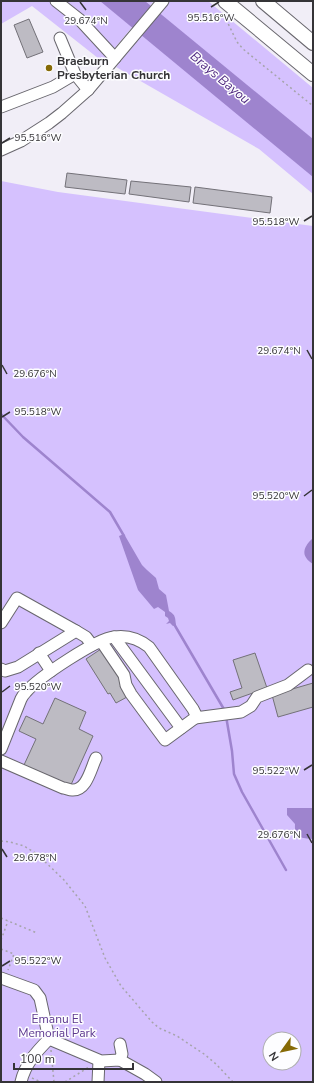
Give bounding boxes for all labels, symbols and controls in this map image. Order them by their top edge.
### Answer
text: 95.516°W [187,11,235,25]
text: 29.674°N [64,14,108,28]
water label: Brays Bayou [186,48,254,108]
place label: Braeburn Presbyterian Church [57,53,170,83]
marker: Braeburn Presbyterian Church [44,63,54,73]
text: 95.516°W [14,131,62,145]
text: 95.518°W [252,215,300,229]
text: 29.674°N [257,344,301,358]
text: 29.676°N [13,367,57,381]
text: 95.518°W [14,405,62,419]
text: 95.520°W [252,489,300,503]
text: 95.520°W [14,680,62,694]
text: 95.522°W [252,764,300,778]
text: 29.676°N [257,828,301,842]
text: 29.678°N [13,851,57,865]
text: 95.522°W [14,954,62,968]
park label: Emanu El Memorial Park [18,1011,97,1041]
north arrow [262,1031,302,1071]
scale bar [14,1045,133,1071]
text: N [266,1049,283,1064]
text: 100 m [20,1051,55,1067]

